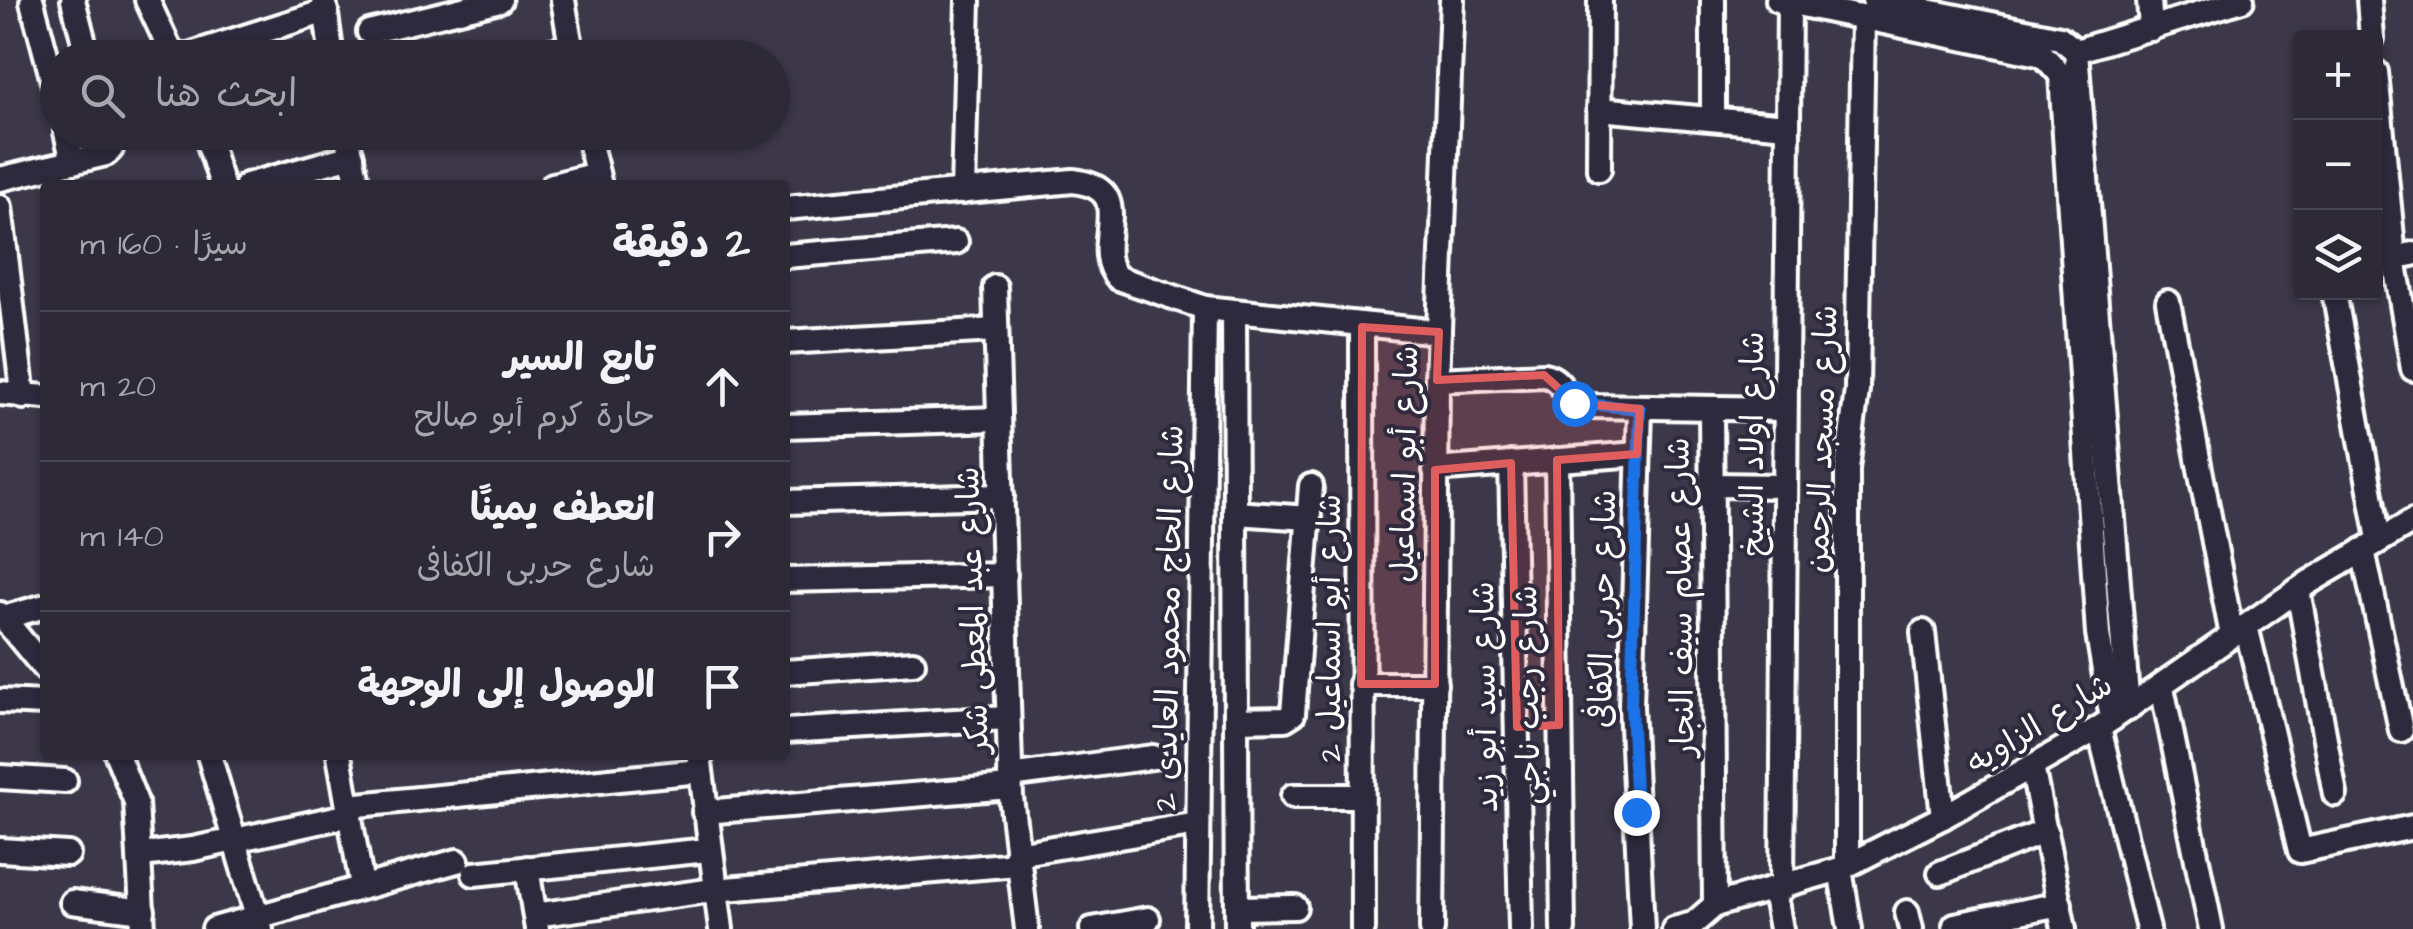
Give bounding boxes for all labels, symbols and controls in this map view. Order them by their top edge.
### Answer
map controls [2293,30,2383,300]
button: + [2293,30,2383,120]
search box [40,40,790,150]
icon: search [75,68,130,123]
text: ابحث هنا [155,69,297,121]
button: − [2293,120,2383,210]
button: layers [2293,210,2383,300]
text: 2 دقيقة [612,216,750,274]
text: سيرًا · 160 m [80,222,248,267]
street label: شارع مسجد الرحمن [1795,304,1850,574]
street label: شارع اولاد الشيخ [1731,332,1776,556]
text: تابع السير [504,333,655,385]
street label: شارع أبو اسماعيل [1381,345,1430,583]
icon: ahead [695,359,750,414]
text: 20 m [80,364,156,409]
route start [1552,381,1598,427]
text: حارة كرم أبو صالح [414,394,655,439]
street label: شارع الحاج محمود العايدى 2 [1144,424,1195,812]
street label: شارع عصام سيف النجار [1656,437,1707,760]
street label: شارع عبد المعطى شكر [946,466,1001,757]
text: انعطف يمينًا [470,483,655,535]
street label: شارع حربى الكفافى [1579,490,1628,729]
street label: شارع أبو اسماعيل 2 [1308,494,1353,762]
icon: right [695,509,750,564]
text: 140 m [80,514,164,559]
text: شارع حربى الكفافى [417,544,655,589]
street label: شارع سيد أبو زيد [1461,581,1510,813]
street label: شارع رجب ناجي [1504,585,1557,805]
icon: arrive [695,659,750,714]
text: الوصول إلى الوجهة [357,660,655,712]
street label: شارع الزاويه [1958,663,2121,786]
route end [1614,790,1660,836]

